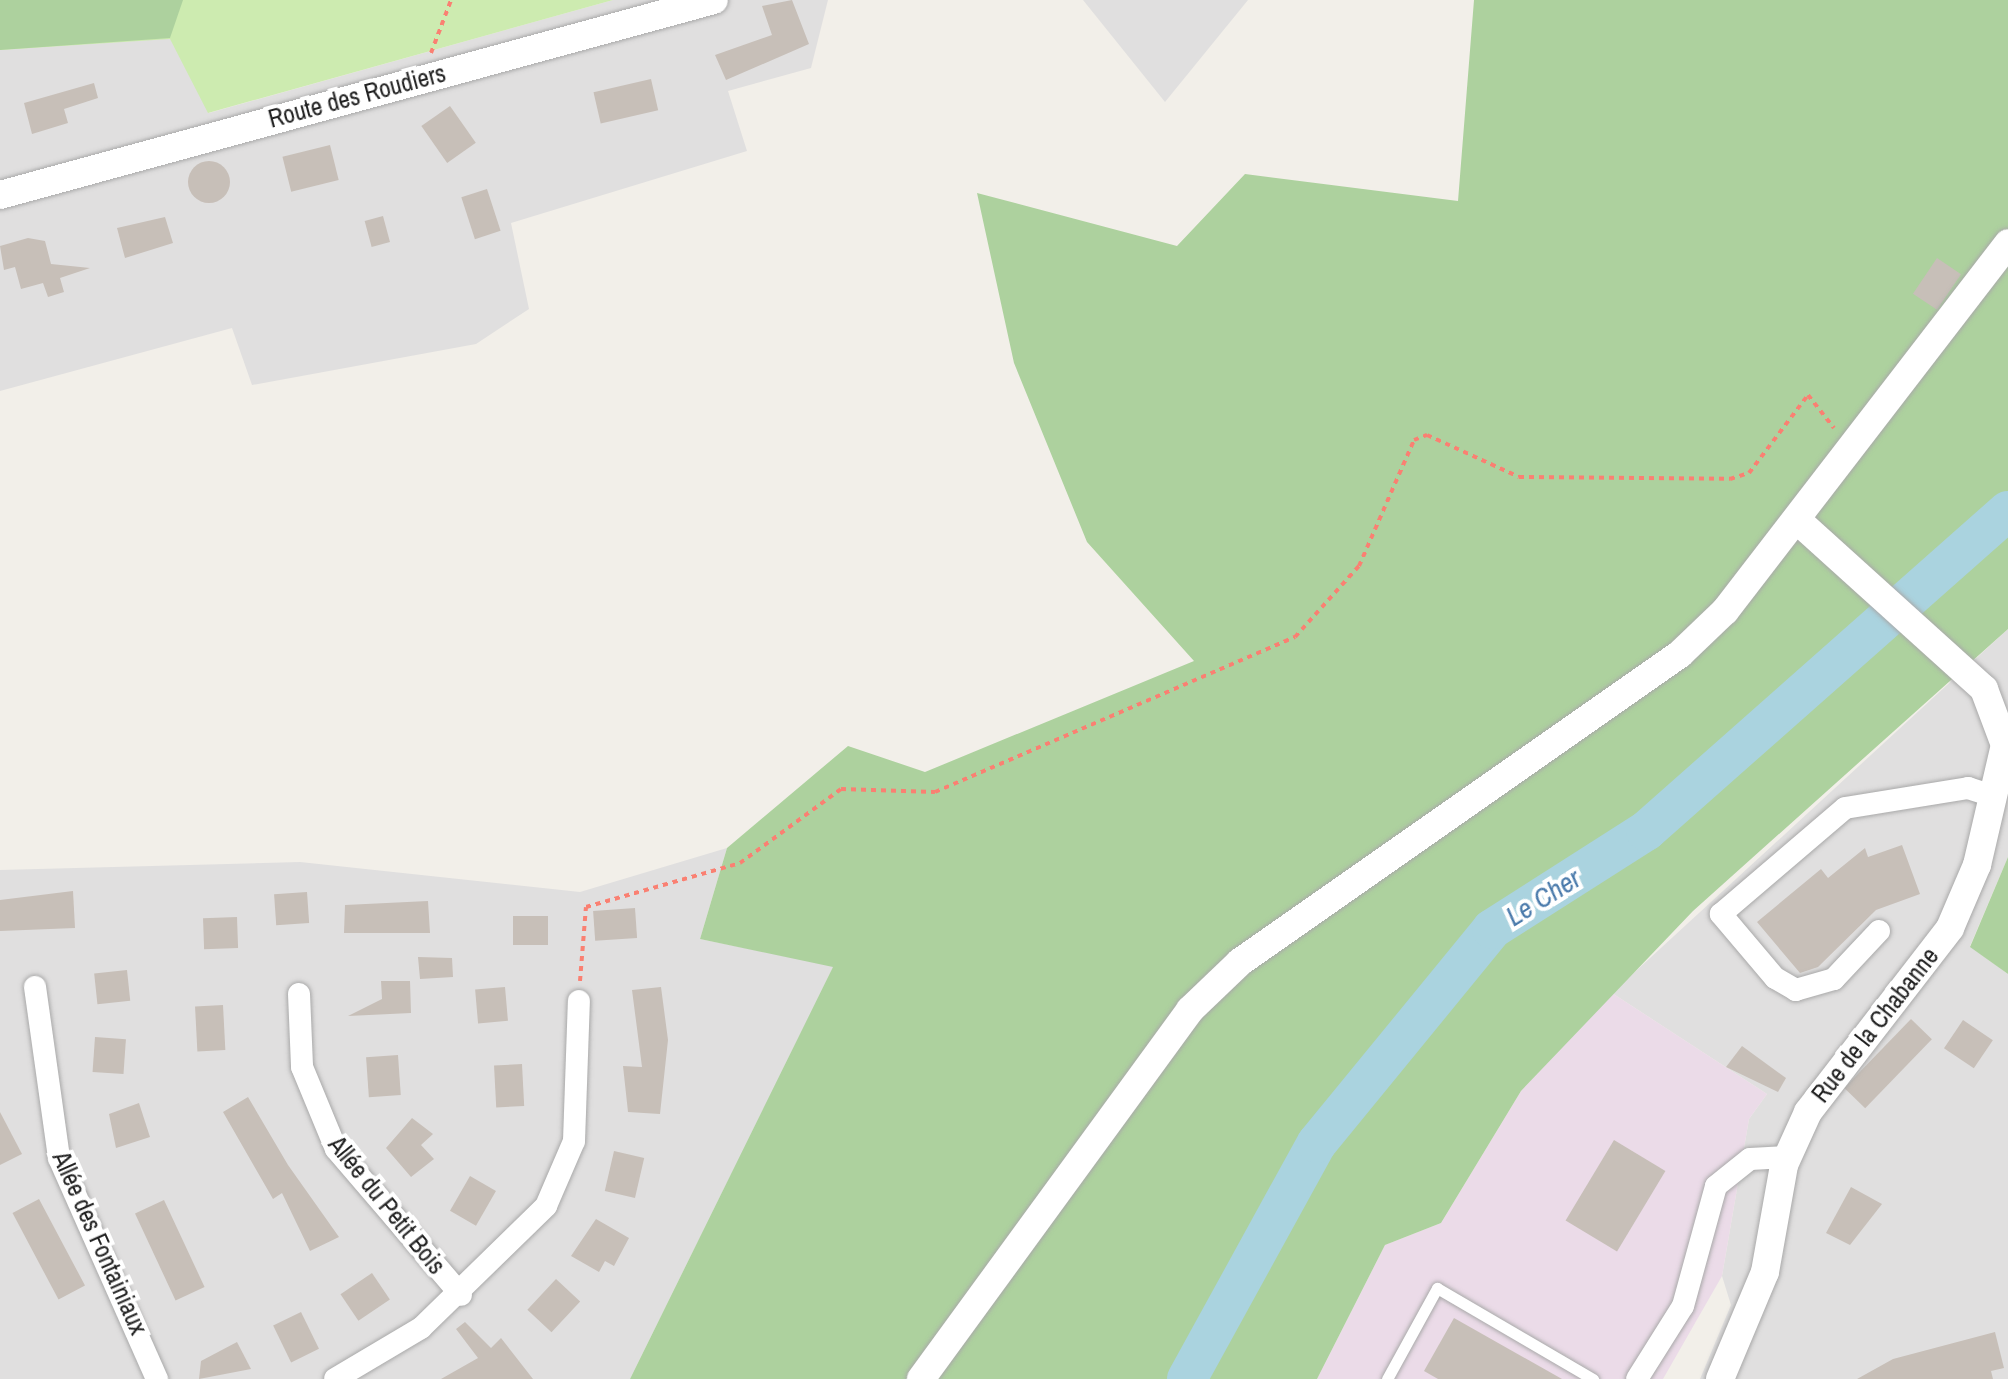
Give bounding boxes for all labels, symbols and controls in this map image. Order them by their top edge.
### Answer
street label: Route des Roudiers [265,58,449,134]
water label: Le Cher [1499,861,1587,933]
street label: Rue de la Chabanne [1805,942,1945,1108]
street label: Allée du Petit Bois [322,1130,452,1280]
street label: Allée des Fontainiaux [46,1147,154,1339]

